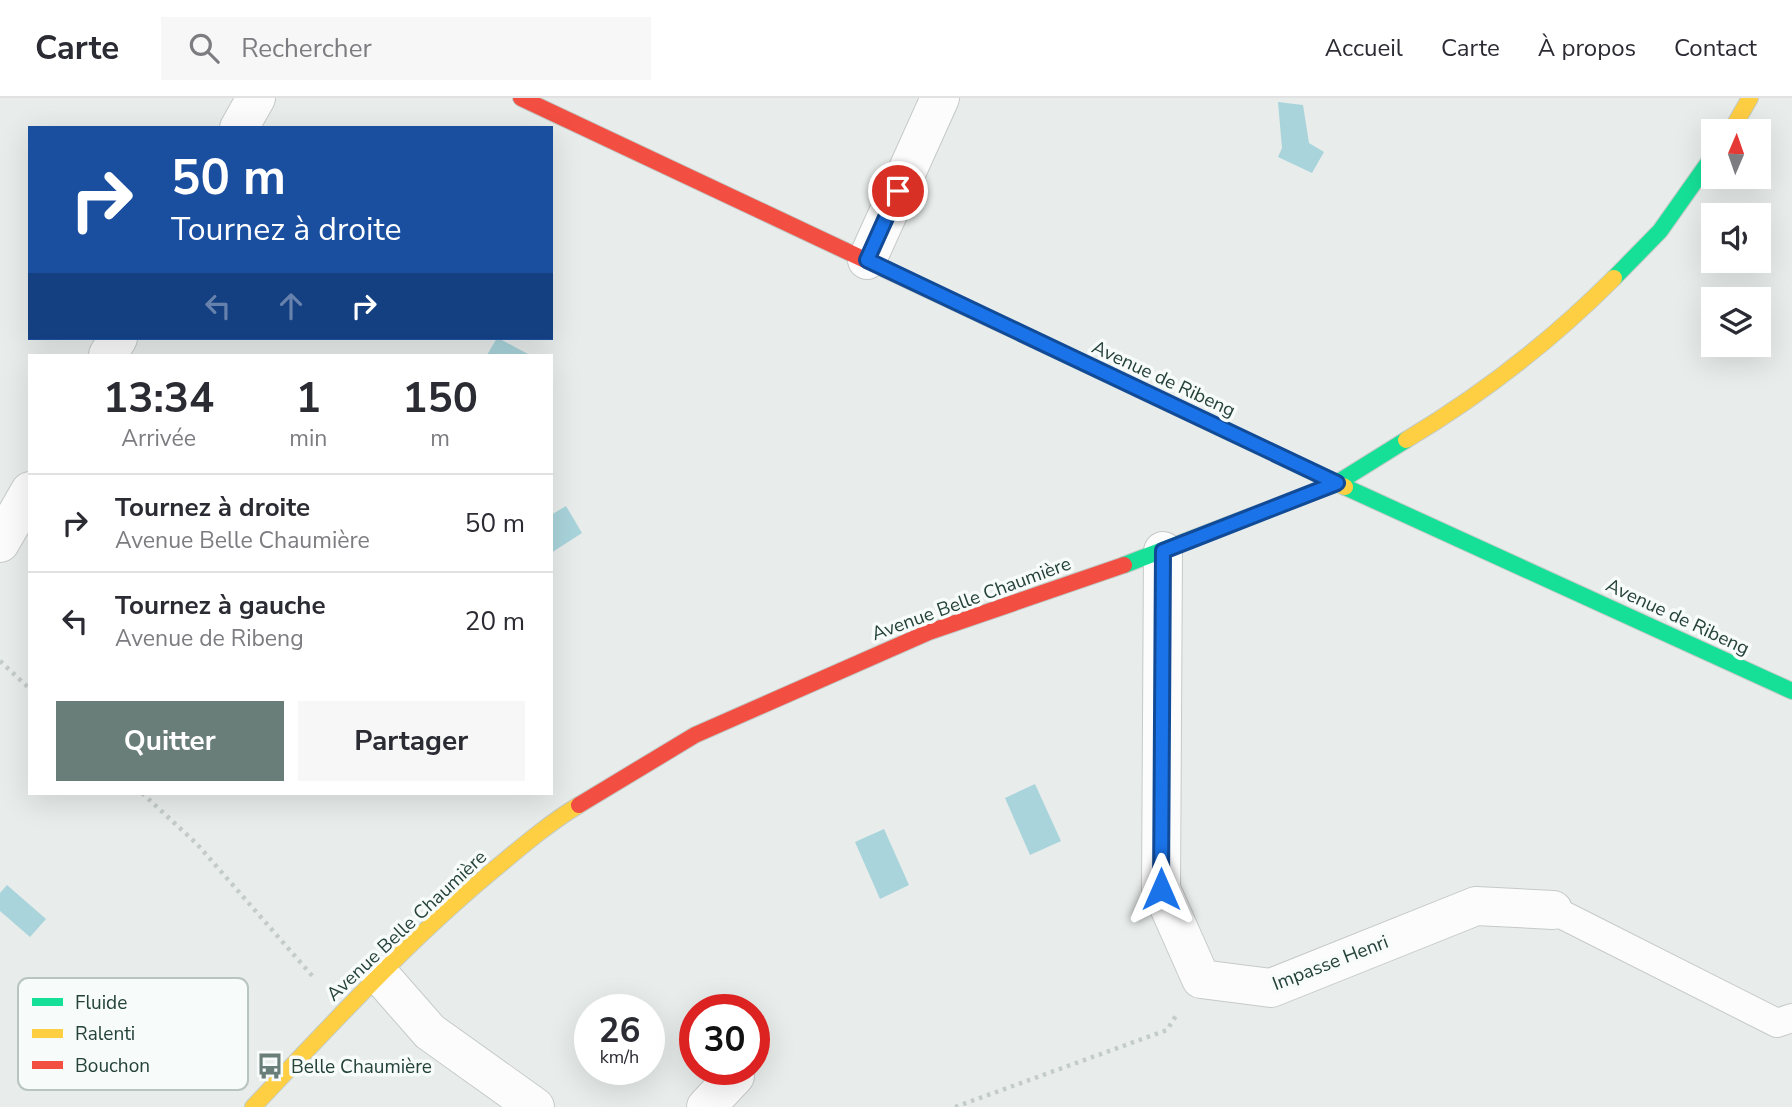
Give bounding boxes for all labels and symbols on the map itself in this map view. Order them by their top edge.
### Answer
north arrow [1701,119,1771,189]
pin [868,161,928,221]
street label: Avenue de Ribeng [1087,334,1240,424]
street label: Avenue Belle Chaumière [868,551,1075,647]
street label: Avenue de Ribeng [1601,572,1754,662]
street label: Avenue Belle Chaumière [321,844,493,1007]
position arrow [1124,852,1198,926]
street label: Impasse Henri [1269,929,1392,997]
legend [18,978,248,1090]
text: Fluide [75,990,127,1016]
speed limit sign: 30 [679,994,770,1085]
text: Ralenti [75,1021,135,1047]
bus stop icon: Belle Chaumière [255,1051,285,1081]
text: Bouchon [75,1053,150,1079]
place label: Belle Chaumière [291,1054,432,1080]

